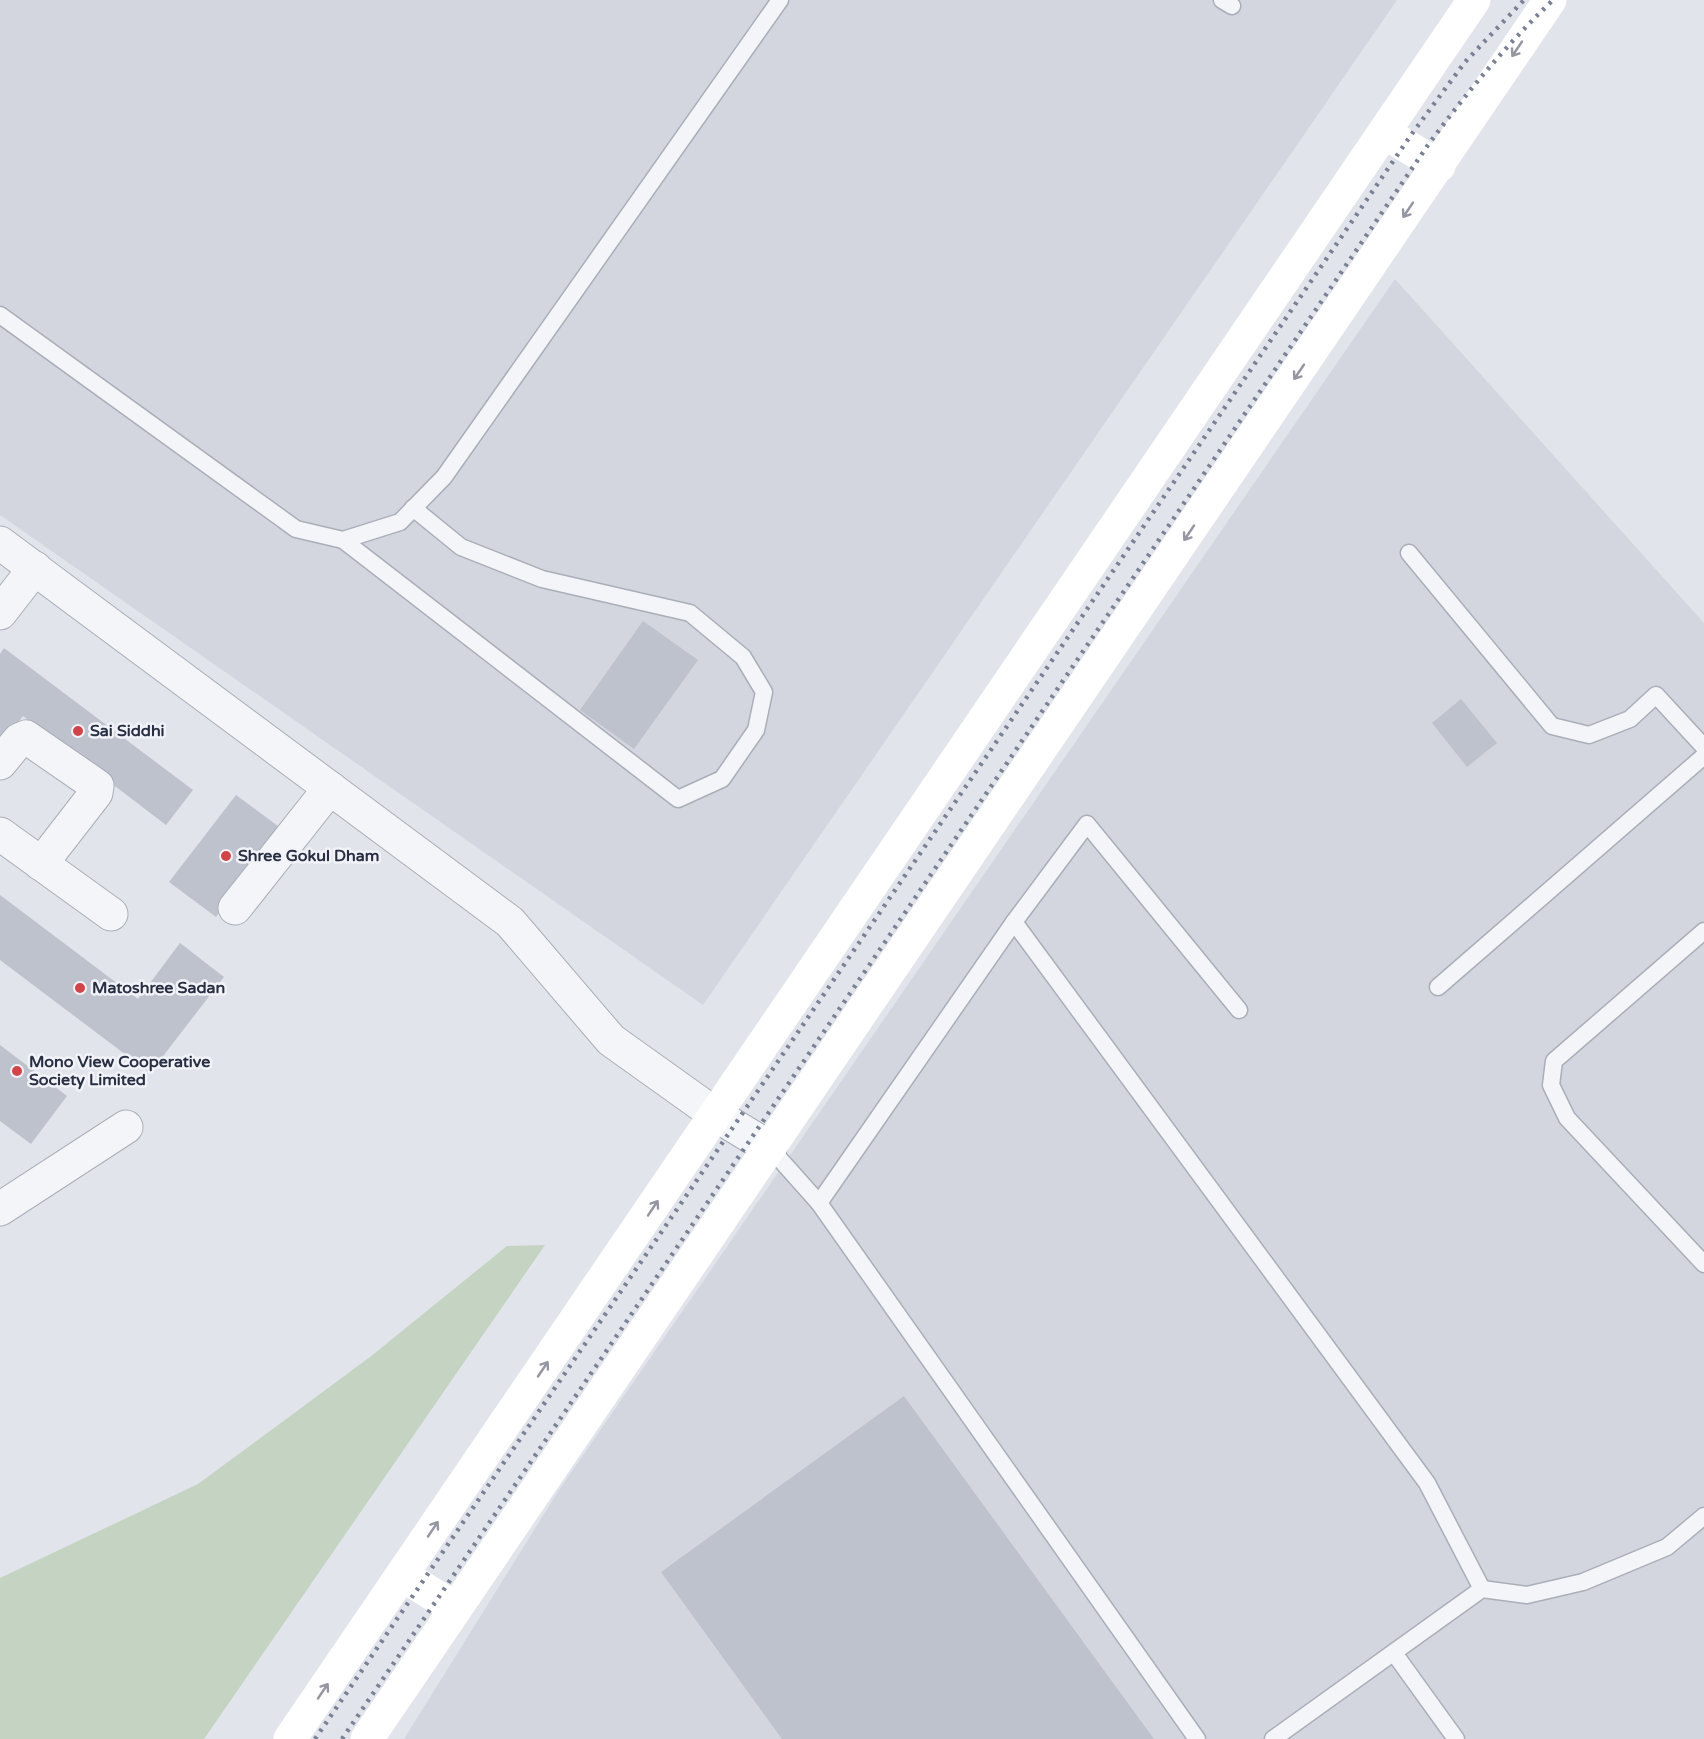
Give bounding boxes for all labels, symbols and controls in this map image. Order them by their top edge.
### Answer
one-way arrow [1511,40,1523,56]
one-way arrow [1402,202,1414,218]
one-way arrow [1292,363,1305,380]
one-way arrow [1183,524,1195,540]
place label: Sai Siddhi [90,721,165,741]
marker: Sai Siddhi [71,724,85,738]
place label: Shree Gokul Dham [238,846,379,866]
marker: Shree Gokul Dham [219,849,233,863]
place label: Matoshree Sadan [92,978,225,998]
marker: Matoshree Sadan [73,981,87,995]
place label: Mono View Cooperative Society Limited [29,1052,210,1090]
marker: Mono View Cooperative Society Limited [10,1064,24,1078]
one-way arrow [647,1200,659,1216]
one-way arrow [537,1361,549,1377]
one-way arrow [427,1522,439,1538]
one-way arrow [317,1683,329,1699]

